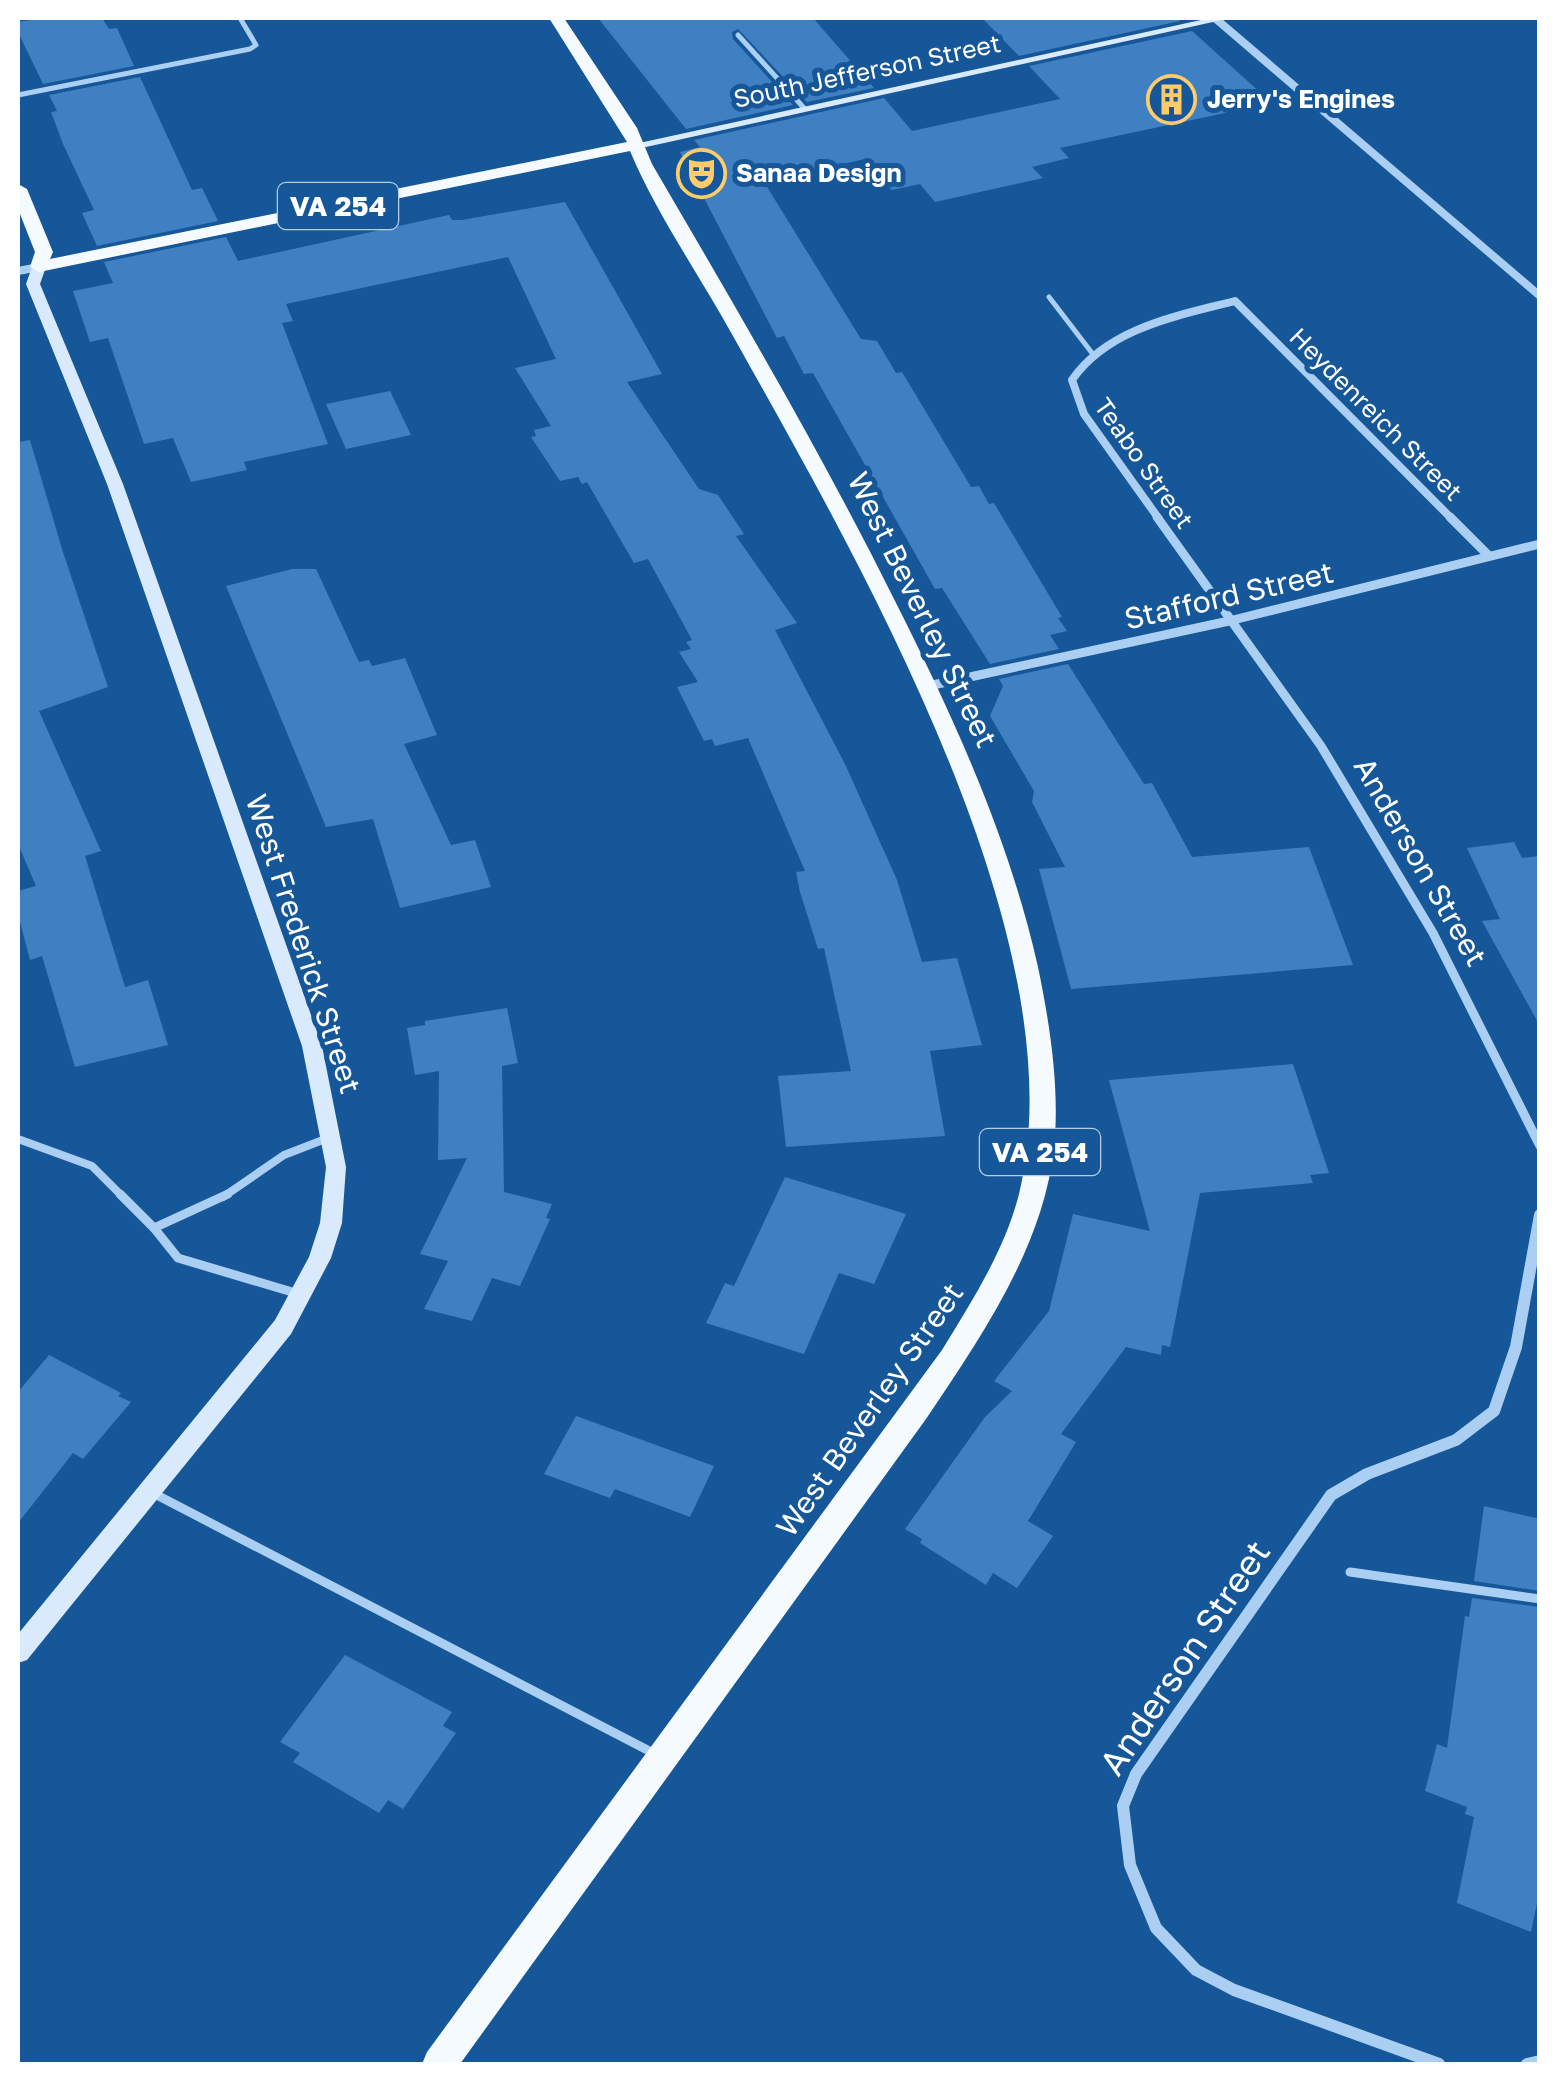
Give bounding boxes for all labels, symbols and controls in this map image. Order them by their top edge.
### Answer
street label: South Jefferson Street [731,27,1003,114]
building icon: Jerry's Engines [1146,73,1198,125]
place label: Jerry's Engines [1207,83,1395,114]
theatre icon: Sanaa Design [675,147,727,199]
place label: Sanaa Design [736,157,902,188]
road number: VA 254 [278,183,398,229]
street label: Heydenreich Street [1283,321,1469,507]
street label: Teabo Street [1088,391,1201,534]
street label: West Beverley Street [841,466,1005,753]
street label: Stafford Street [1121,553,1337,637]
street label: Anderson Street [1347,751,1495,972]
street label: West Frederick Street [239,790,369,1098]
road number: VA 254 [980,1129,1100,1175]
street label: West Beverley Street [768,1275,970,1543]
street label: Anderson Street [1090,1532,1278,1783]

